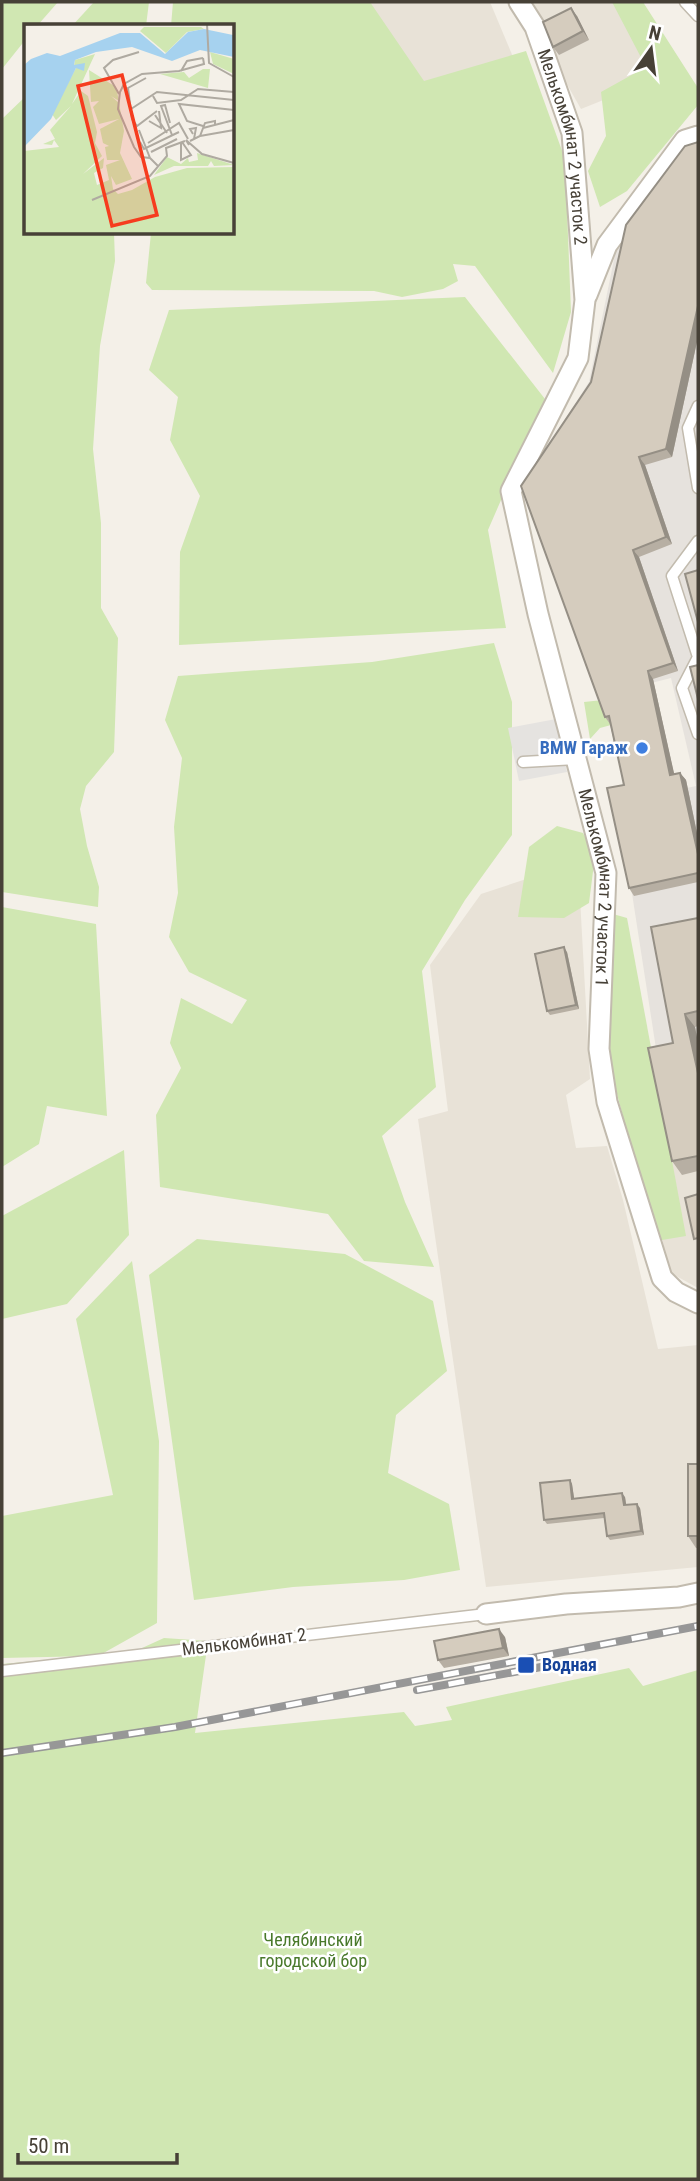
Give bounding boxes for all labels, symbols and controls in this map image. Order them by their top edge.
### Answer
north arrow [616,14,686,84]
text: N [647,20,663,46]
inset map [24,24,234,234]
street label: Мелькомбинат 2 участок 2 [534,46,592,246]
place label: BMW Гараж [540,737,628,758]
marker: BMW Гараж [634,740,650,756]
street label: Мелькомбинат 2 участок 1 [574,786,617,987]
street label: Мелькомбинат 2 [181,1623,307,1660]
place label: Водная [542,1654,597,1675]
marker: Водная [516,1655,536,1675]
park label: Челябинский городской бор [259,1929,367,1971]
scale bar [18,2122,177,2166]
text: 50 m [28,2134,69,2158]

